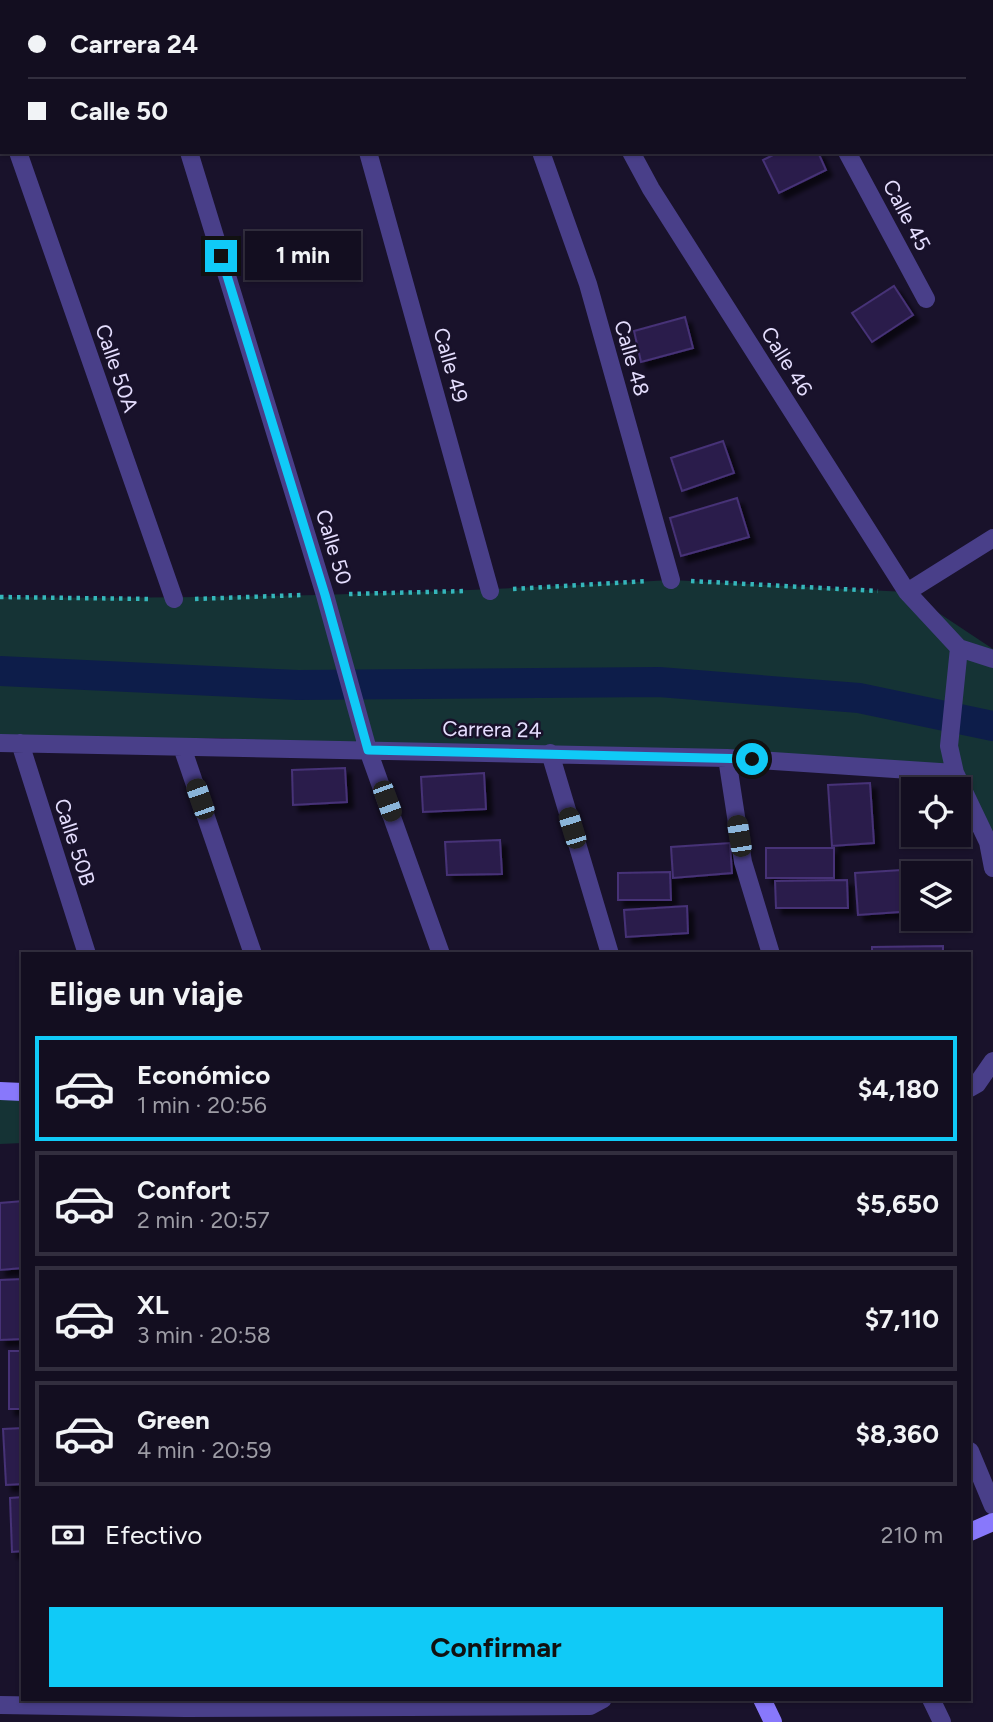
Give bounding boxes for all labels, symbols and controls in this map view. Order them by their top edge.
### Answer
text: Carrera 24 [70,28,198,60]
text: Calle 50 [70,95,168,127]
street label: Calle 45 [878,175,936,255]
callout: 1 min [246,232,361,280]
route end [205,240,237,272]
text: 1 min [276,241,330,269]
street label: Calle 48 [609,317,655,399]
street label: Calle 50A [90,321,144,415]
street label: Calle 46 [756,322,818,400]
street label: Calle 49 [428,325,474,405]
street label: Calle 50 [311,506,357,588]
street label: Carrera 24 [442,716,542,742]
route start [736,743,768,775]
car [184,776,217,822]
map controls [901,777,971,931]
button: locate [901,777,971,847]
car [370,778,405,824]
street label: Calle 50B [49,795,101,889]
car [556,805,589,851]
car [726,814,753,858]
button: layers [901,861,971,931]
text: Elige un viaje [49,975,243,1013]
icon: car [53,1057,116,1120]
text: Económico [137,1059,270,1091]
text: $4,180 [858,1073,939,1105]
text: 1 min · 20:56 [137,1091,267,1119]
icon: car [53,1172,116,1235]
text: Confort [137,1174,231,1206]
text: $5,650 [856,1188,939,1220]
text: 2 min · 20:57 [137,1206,269,1234]
icon: car [53,1287,116,1350]
text: XL [137,1289,169,1321]
text: $7,110 [865,1303,939,1335]
text: 3 min · 20:58 [137,1321,271,1349]
icon: car [53,1402,116,1465]
text: Green [137,1404,210,1436]
text: $8,360 [856,1418,939,1450]
text: 4 min · 20:59 [137,1436,272,1464]
icon: cash [49,1516,87,1554]
text: Efectivo [105,1519,202,1551]
text: 210 m [881,1521,943,1549]
button: Confirmar [49,1607,943,1687]

